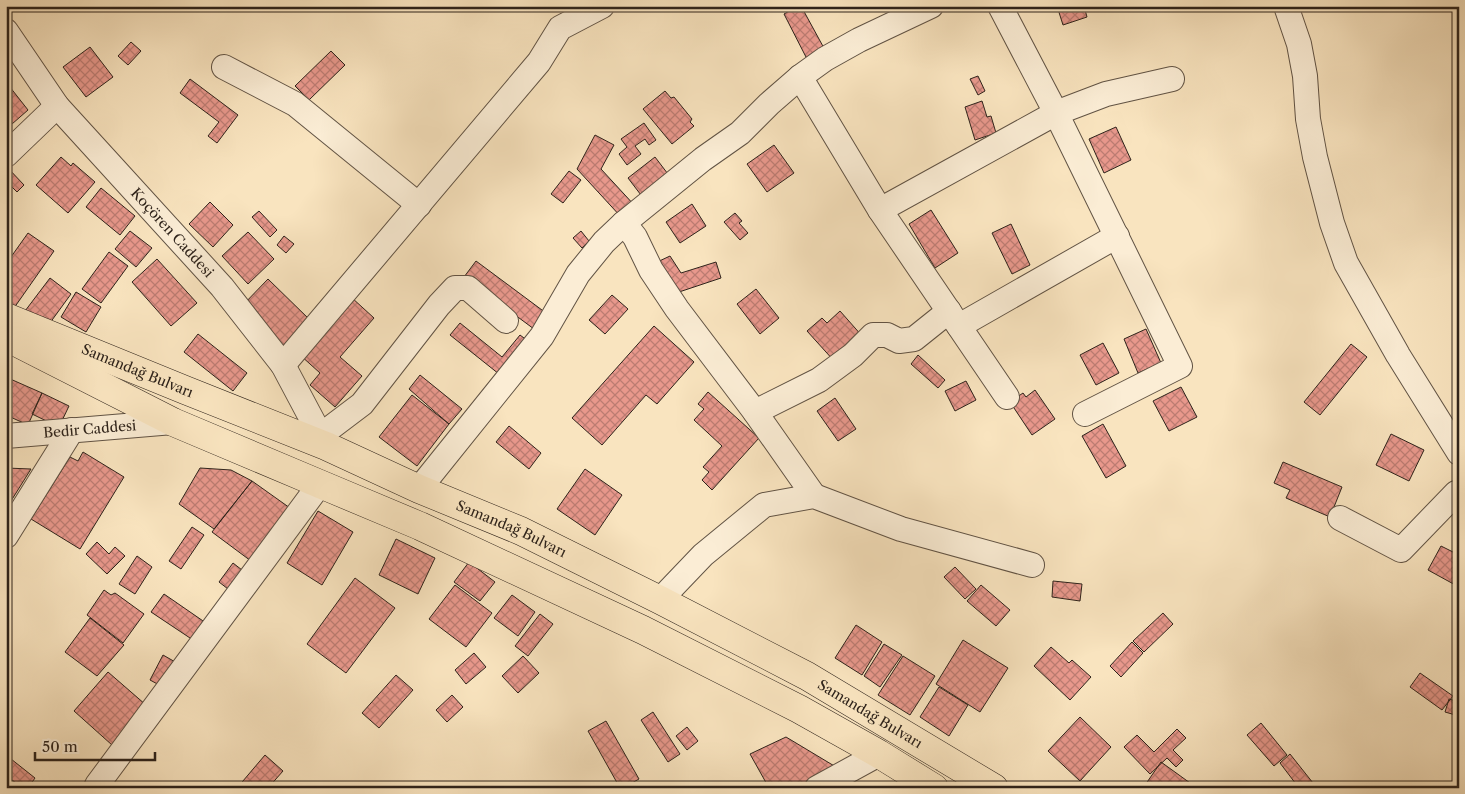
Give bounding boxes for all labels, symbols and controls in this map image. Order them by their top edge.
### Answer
street label: Koçören Caddesi [127,184,218,281]
street label: Samandağ Bulvarı [79,340,196,401]
street label: Bedir Caddesi [42,416,137,442]
street label: Samandağ Bulvarı [453,496,570,561]
street label: Samandağ Bulvarı [814,675,926,752]
scale bar [35,729,155,761]
text: 50 m [42,737,78,756]

